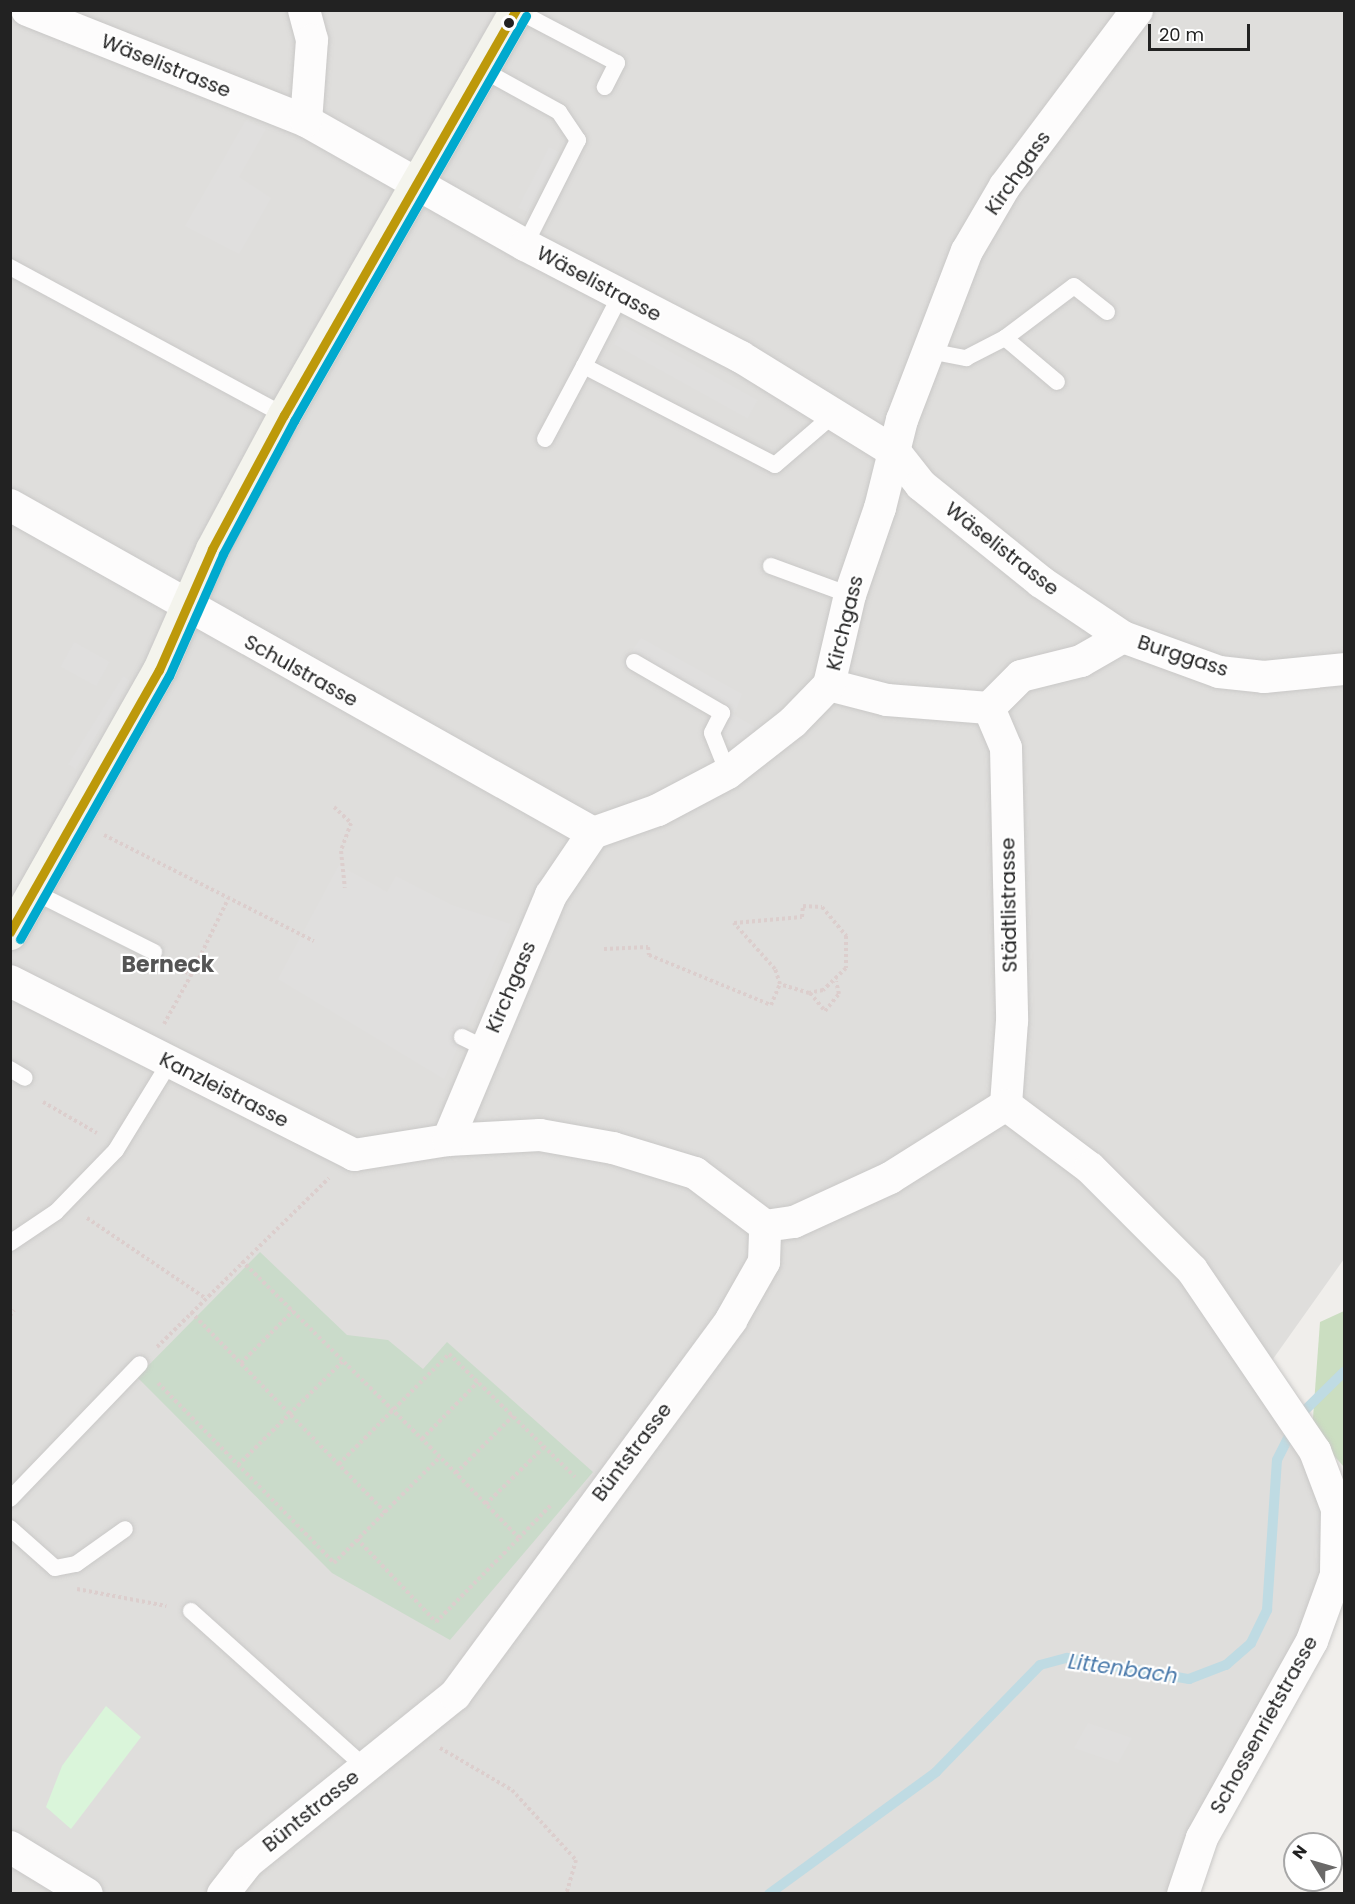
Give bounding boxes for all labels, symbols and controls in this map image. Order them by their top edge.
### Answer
scale bar [1151,12,1253,50]
unlabelled marker [503,17,515,29]
text: 20 m [1159,22,1204,47]
street label: Wäselistrasse [98,29,234,103]
street label: Kirchgass [980,126,1056,220]
street label: Wäselistrasse [533,241,665,327]
street label: Wäselistrasse [940,497,1064,601]
street label: Kirchgass [822,573,868,673]
street label: Schulstrasse [240,630,362,712]
street label: Burggass [1135,630,1231,682]
street label: Städtlistrasse [996,837,1022,973]
street label: Kirchgass [481,938,541,1036]
district label: Berneck [122,952,214,978]
street label: Kanzleistrasse [155,1047,293,1133]
street label: Büntstrasse [587,1398,677,1506]
street label: Schossenrietstrasse [1205,1632,1323,1818]
water label: Littenbach [1067,1649,1179,1689]
street label: Büntstrasse [258,1765,364,1857]
north arrow [1283,1832,1343,1892]
text: N [1287,1840,1313,1864]

